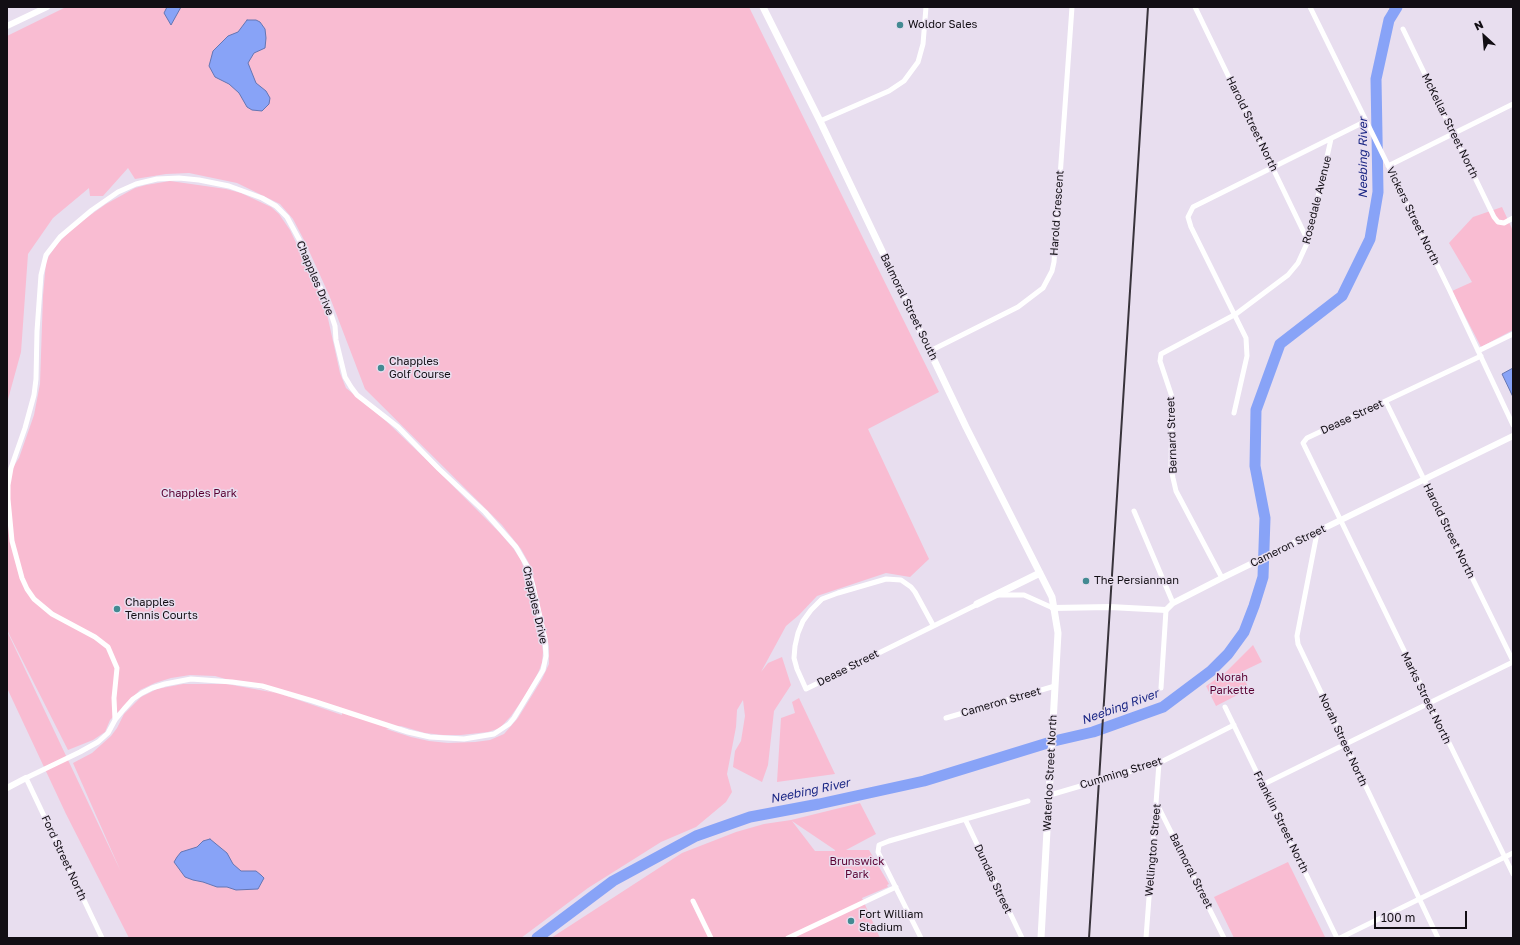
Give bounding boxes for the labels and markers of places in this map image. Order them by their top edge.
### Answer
place label: Woldor Sales [908,18,977,32]
marker: Woldor Sales [895,20,905,30]
place label: Chapples Golf Course [389,355,451,381]
marker: Chapples Golf Course [376,363,386,373]
place label: The Persianman [1094,574,1179,588]
marker: The Persianman [1081,576,1091,586]
place label: Chapples Tennis Courts [125,596,198,622]
marker: Chapples Tennis Courts [112,604,122,614]
place label: Fort William Stadium [859,908,923,934]
marker: Fort William Stadium [846,916,856,926]

